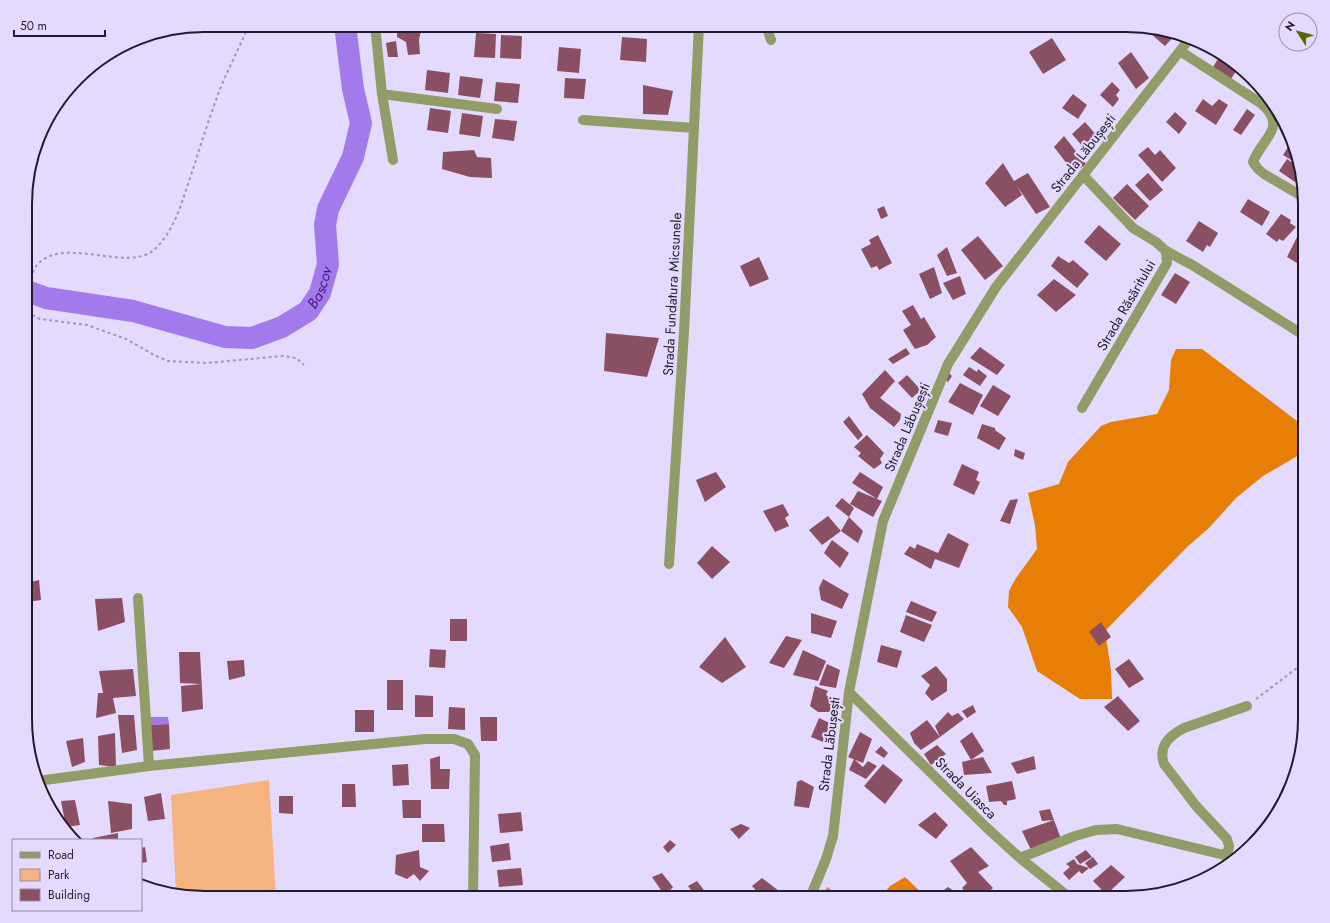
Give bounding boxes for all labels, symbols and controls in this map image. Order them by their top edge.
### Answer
scale bar [14,12,105,38]
north arrow [1278,12,1318,52]
text: 50 m [20,17,47,35]
text: N [1281,18,1299,34]
street label: Strada Lăbușești [1046,109,1121,197]
street label: Strada Fundatura Micsunele [658,212,686,376]
street label: Strada Răsăritului [1092,256,1160,354]
water label: Bascov [302,263,338,313]
street label: Strada Lăbușești [879,379,936,475]
street label: Strada Lăbușești [813,695,846,793]
street label: Strada Uiasca [931,753,1001,823]
legend [12,839,142,911]
text: Road [48,846,74,864]
text: Park [48,866,70,884]
text: Building [48,886,90,904]

